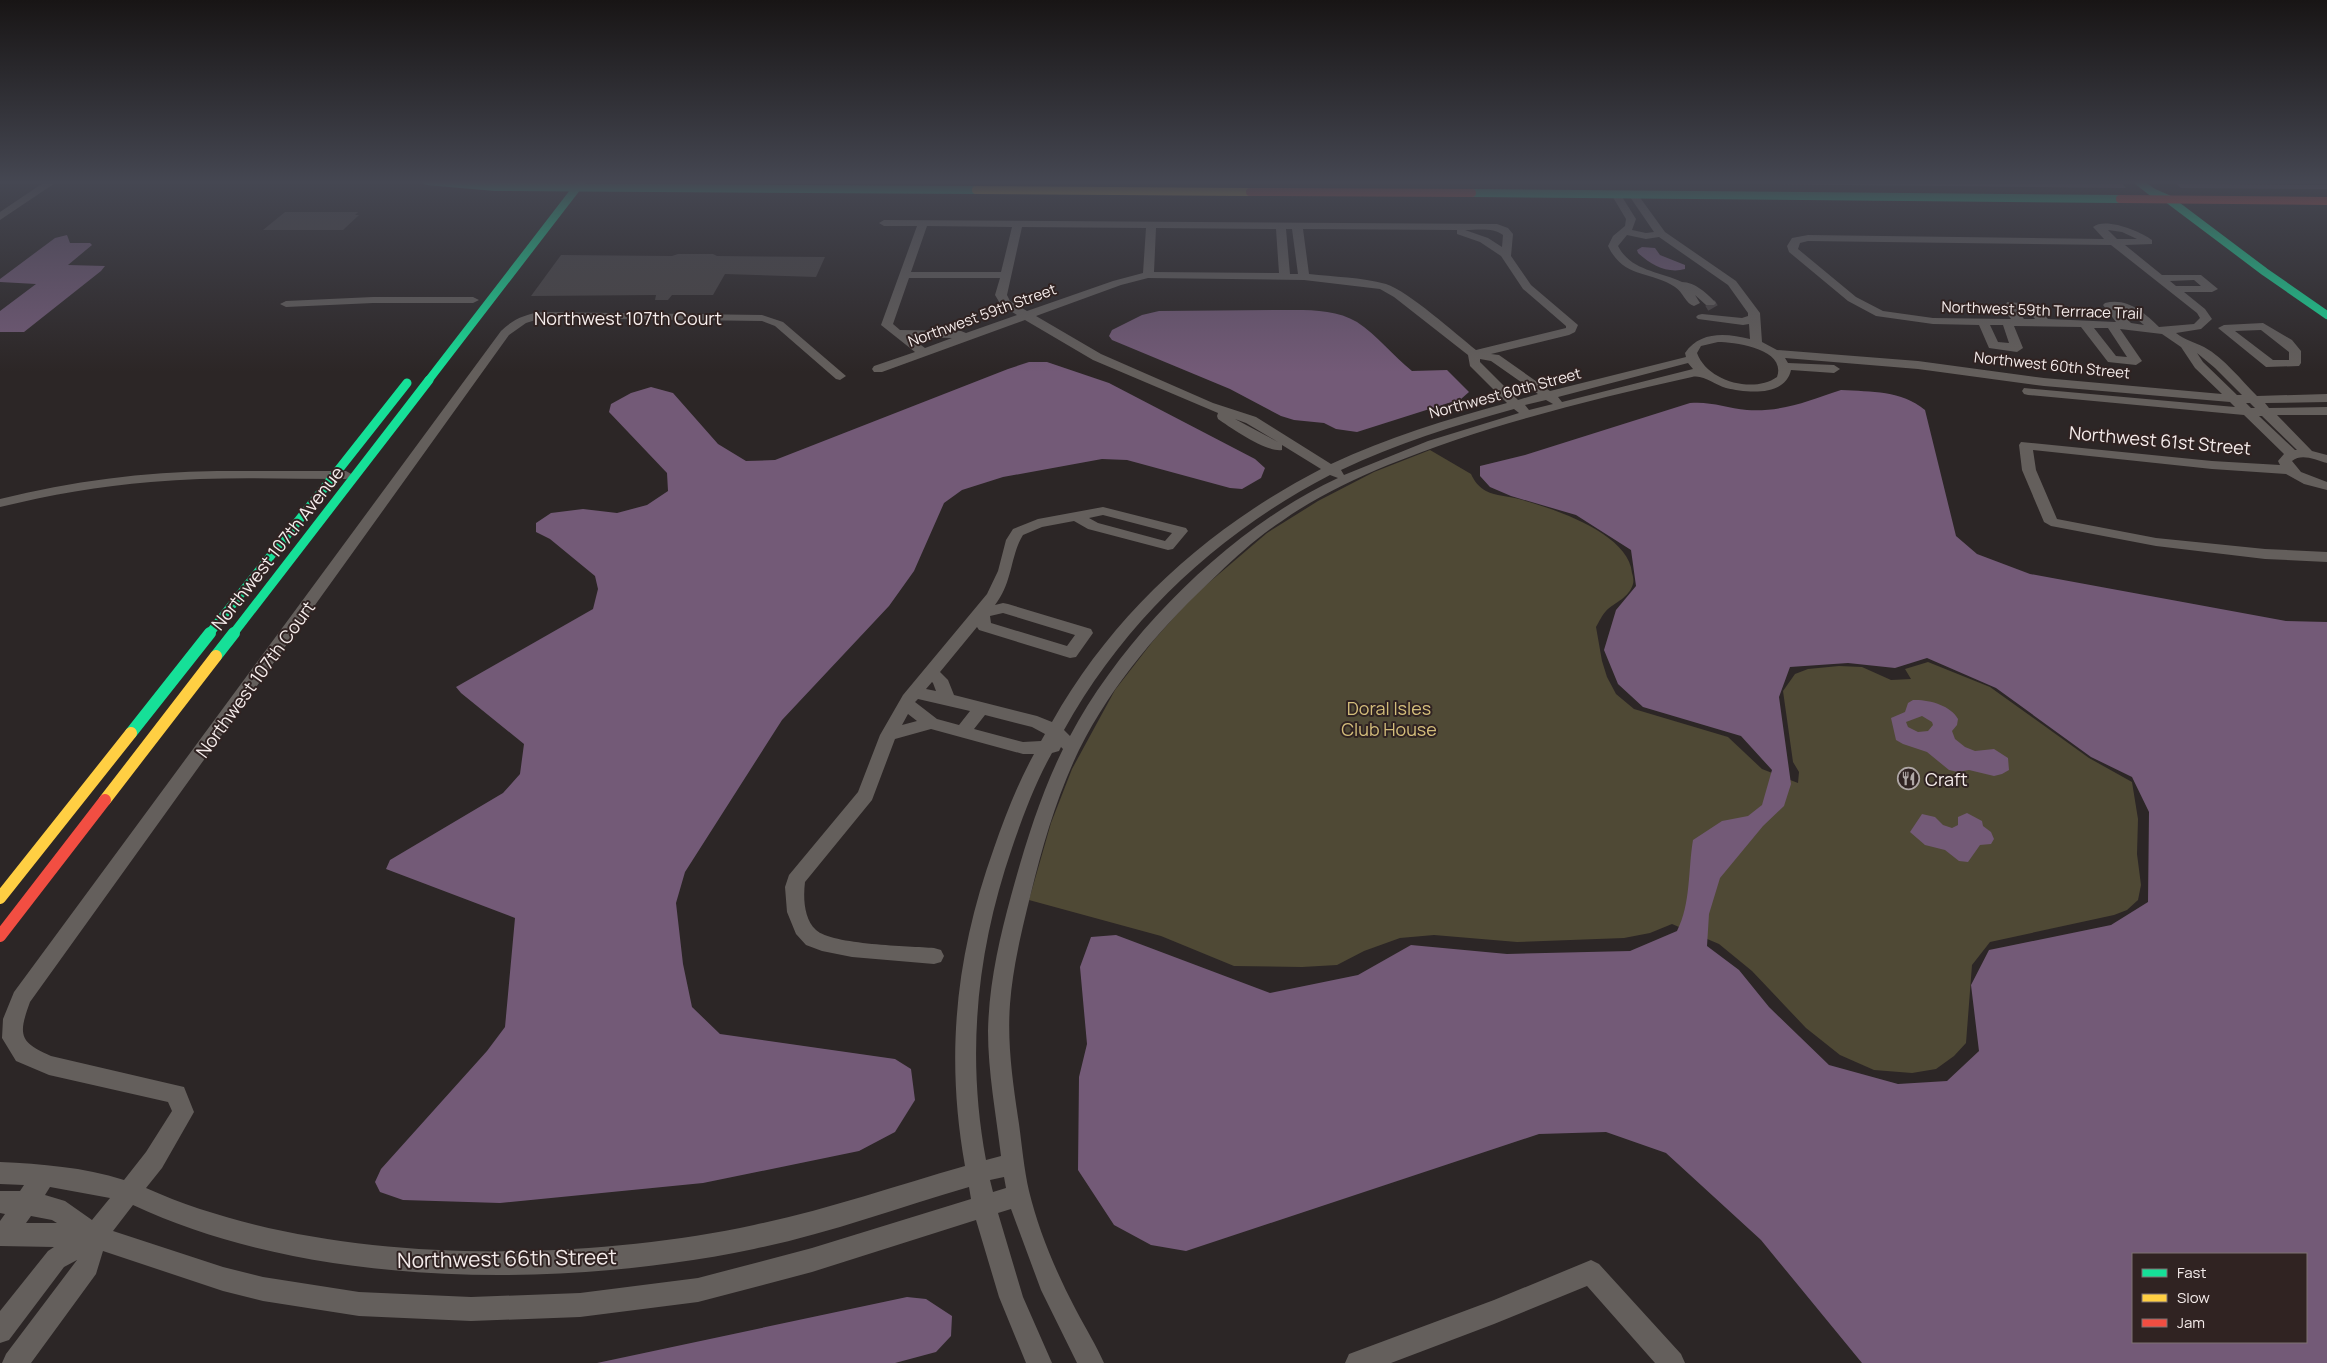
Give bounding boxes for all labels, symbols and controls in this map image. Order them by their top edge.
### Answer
street label: Northwest 59th Street [905,278,1059,352]
street label: Northwest 59th Terrrace Trail [1941,296,2143,324]
street label: Northwest 107th Court [534,306,722,330]
street label: Northwest 60th Street [1973,346,2131,384]
street label: Northwest 60th Street [1427,363,1583,423]
street label: Northwest 61st Street [2068,420,2252,460]
street label: Northwest 107th Avenue [205,461,349,635]
street label: Northwest 107th Court [190,596,320,762]
park label: Doral Isles Club House [1341,696,1437,741]
restaurant icon: Craft [1897,767,1921,791]
place label: Craft [1925,767,1968,791]
street label: Northwest 66th Street [397,1242,617,1274]
legend [2132,1253,2307,1343]
text: Fast [2177,1262,2206,1283]
text: Slow [2177,1287,2210,1308]
text: Jam [2177,1312,2205,1333]

